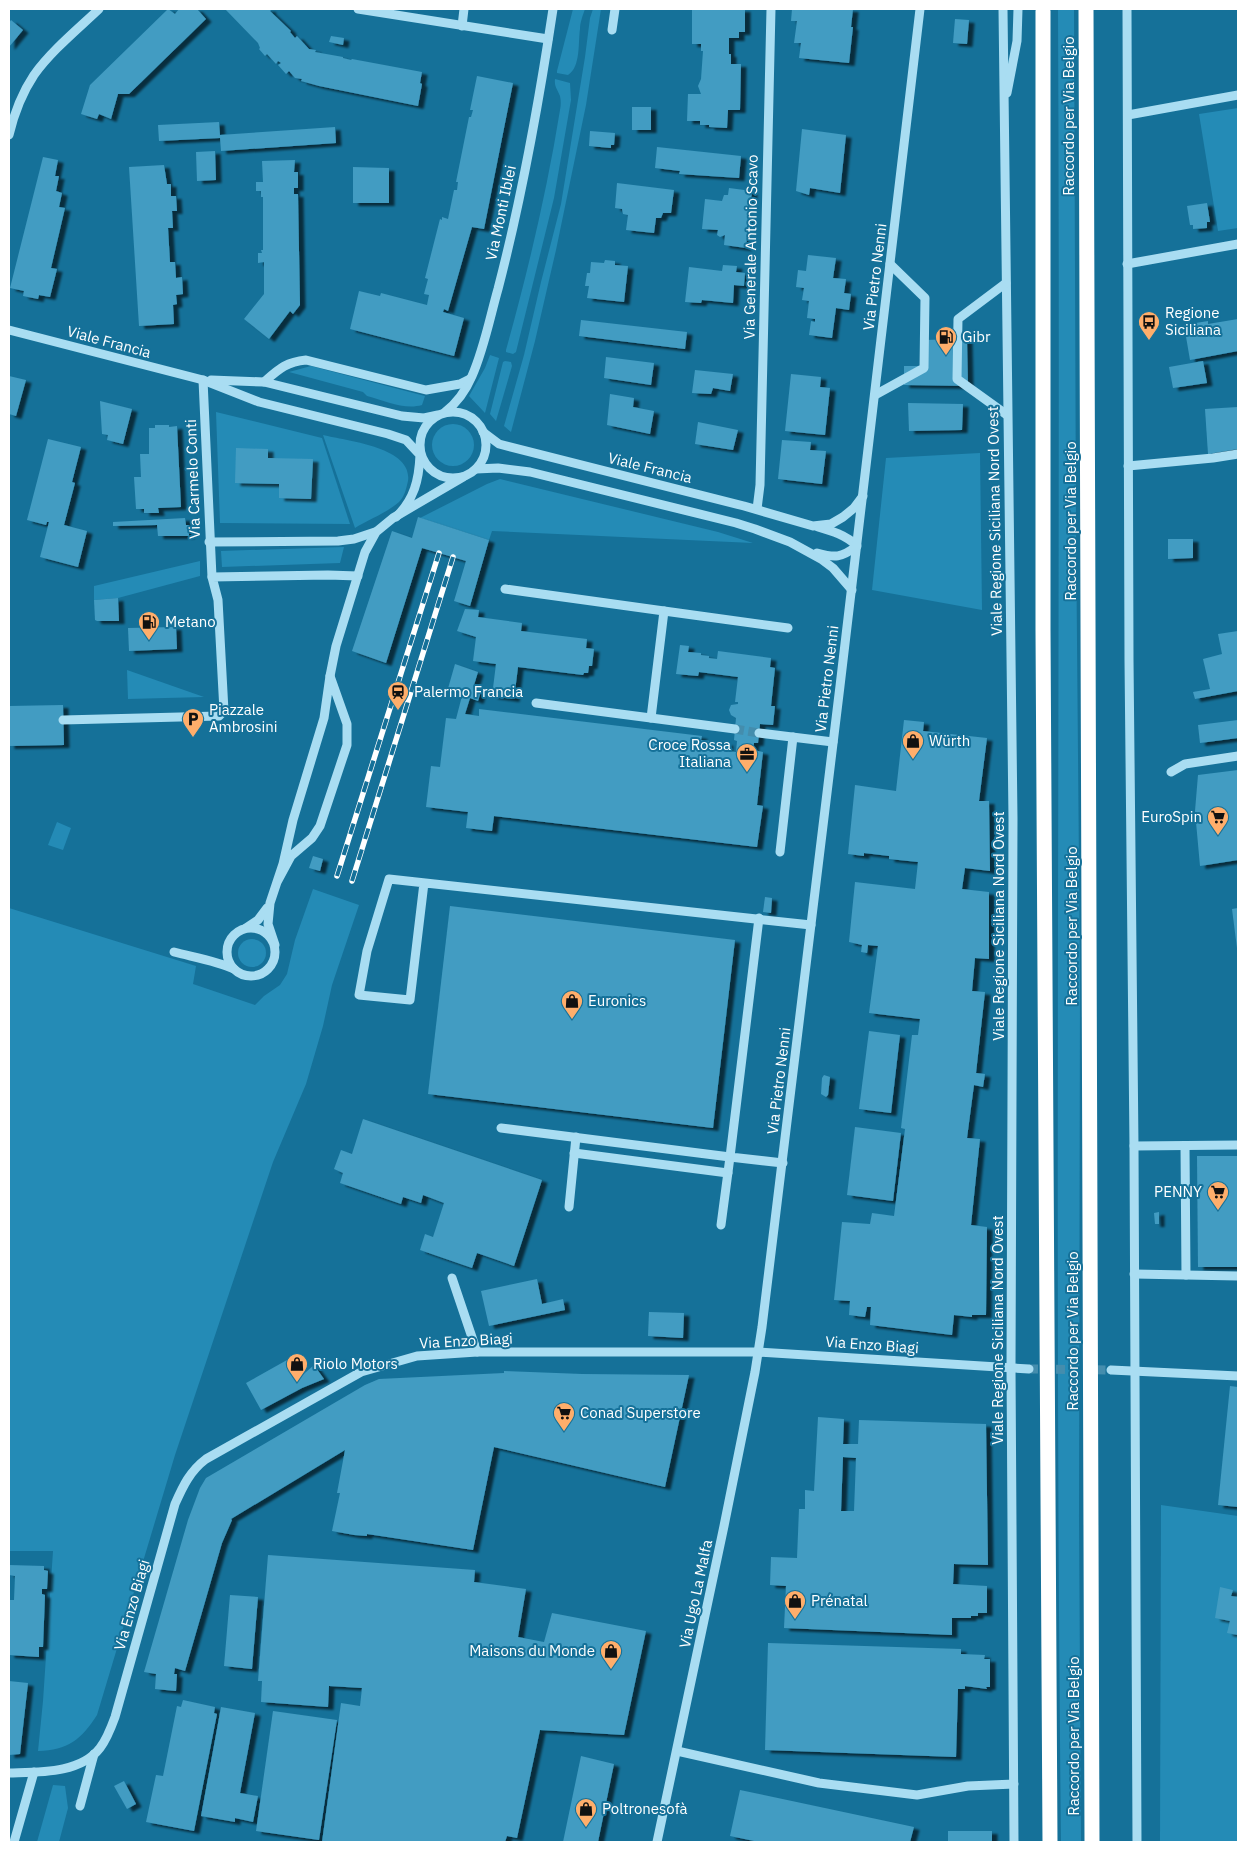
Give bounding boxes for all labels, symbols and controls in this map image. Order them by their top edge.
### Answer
street label: Raccordo per Via Belgio [1059,36,1078,196]
street label: Via Generale Antonio Scavo [739,154,762,340]
street label: Via Monti Iblei [481,164,520,262]
street label: Via Pietro Nenni [859,222,891,332]
place label: Regione Siciliana [1165,303,1221,339]
bus stop icon: Regione Siciliana [1137,310,1161,341]
street label: Viale Francia [65,321,153,362]
fuel station icon: Gibr [934,325,958,356]
place label: Gibr [962,327,991,346]
street label: Viale Regione Siciliana Nord Ovest [983,406,1006,636]
street label: Via Carmelo Conti [181,419,204,539]
street label: Raccordo per Via Belgio [1061,441,1080,601]
street label: Viale Francia [606,448,694,487]
fuel station icon: Metano [137,610,161,641]
place label: Metano [165,612,216,631]
street label: Via Pietro Nenni [811,624,843,734]
station icon: Palermo Francia [386,680,410,711]
place label: Palermo Francia [414,682,523,701]
place label: Piazzale Ambrosini [209,700,278,736]
parking icon: Piazzale Ambrosini [181,707,205,738]
shop icon: Würth [901,729,925,760]
place label: Würth [929,731,970,750]
place label: Croce Rossa Italiana [648,735,731,771]
office icon: Croce Rossa Italiana [735,742,759,773]
supermarket icon: EuroSpin [1206,805,1230,836]
place label: EuroSpin [1141,807,1202,826]
street label: Viale Regione Siciliana Nord Ovest [989,811,1008,1041]
street label: Raccordo per Via Belgio [1062,846,1081,1006]
shop icon: Euronics [560,989,584,1020]
place label: Euronics [588,991,646,1010]
street label: Via Pietro Nenni [763,1026,795,1136]
supermarket icon: PENNY [1206,1180,1230,1211]
place label: PENNY [1154,1182,1202,1201]
street label: Viale Regione Siciliana Nord Ovest [988,1215,1007,1445]
street label: Raccordo per Via Belgio [1063,1251,1082,1411]
street label: Via Enzo Biagi [419,1329,513,1352]
street label: Via Enzo Biagi [825,1332,919,1357]
shop icon: Riolo Motors [285,1352,309,1383]
place label: Riolo Motors [313,1354,398,1373]
supermarket icon: Conad Superstore [552,1401,576,1432]
place label: Conad Superstore [580,1403,701,1422]
street label: Via Ugo La Malfa [675,1538,716,1650]
street label: Via Enzo Biagi [109,1557,154,1653]
shop icon: Prénatal [783,1589,807,1620]
place label: Prénatal [811,1591,868,1610]
shop icon: Maisons du Monde [599,1639,623,1670]
place label: Maisons du Monde [469,1641,595,1660]
street label: Raccordo per Via Belgio [1064,1656,1083,1816]
shop icon: Poltronesofà [574,1797,598,1828]
place label: Poltronesofà [602,1799,688,1818]

